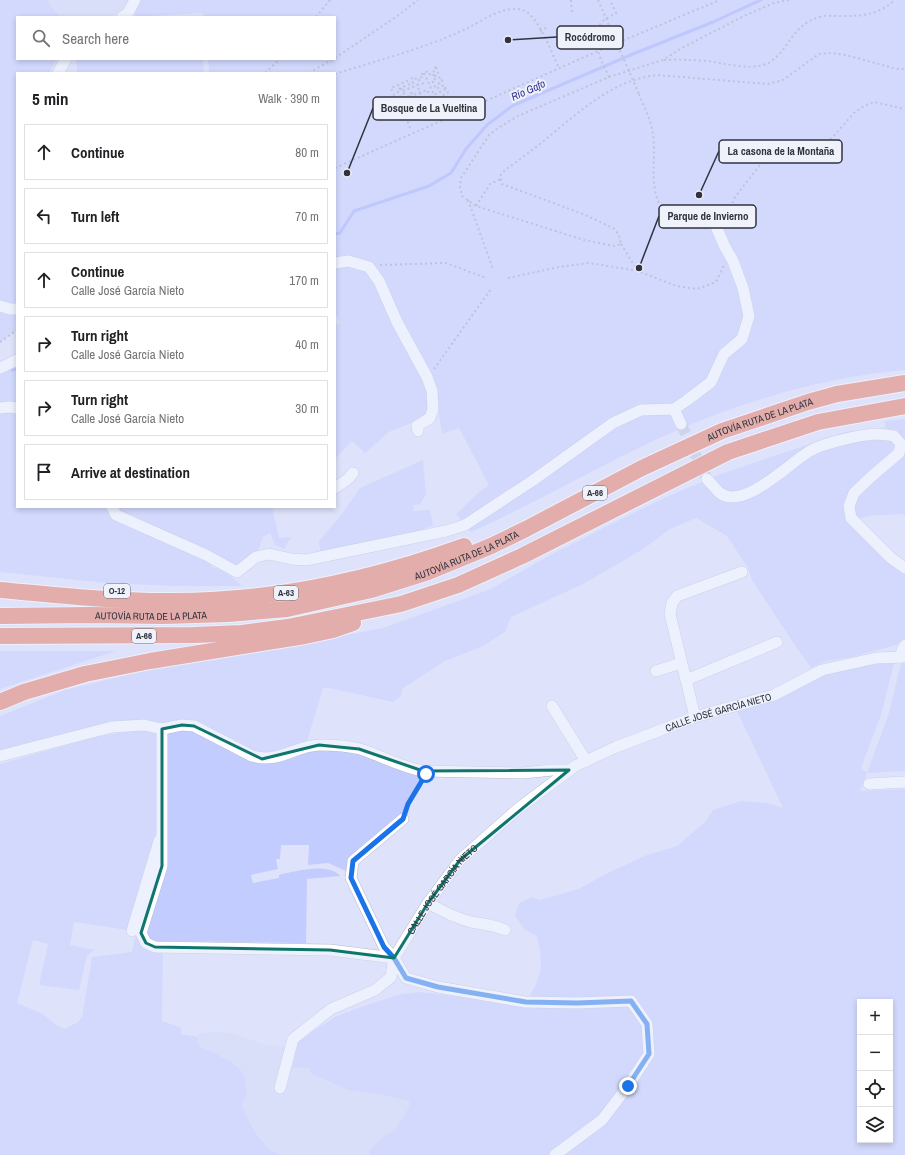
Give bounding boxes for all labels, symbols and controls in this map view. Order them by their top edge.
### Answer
search box [16,16,336,60]
callout: Rocódromo [557,26,623,49]
icon: search [30,27,52,49]
text: Search here [62,28,129,49]
text: Rocódromo [565,30,616,44]
water label: Río Gafo [509,76,547,104]
text: 5 min [32,87,68,110]
text: Walk · 390 m [258,90,320,107]
callout: Bosque de La Vueltina [373,97,485,120]
text: Bosque de La Vueltina [381,101,477,115]
callout: La casona de la Montaña [719,140,842,163]
icon: ahead [33,141,55,163]
text: Continue [71,142,124,163]
text: 80 m [295,144,319,161]
text: La casona de la Montaña [728,144,834,158]
icon: left [33,205,55,227]
callout: Parque de Invierno [659,205,756,228]
text: Turn left [71,206,119,227]
text: 70 m [295,208,319,225]
text: Parque de Invierno [667,209,749,223]
text: Continue [71,261,124,282]
icon: ahead [33,269,55,291]
text: 170 m [289,272,319,289]
text: Calle José García Nieto [71,282,184,299]
text: Turn right [71,325,128,346]
icon: right [33,333,55,355]
text: 40 m [295,336,319,353]
text: Calle José García Nieto [71,346,184,363]
text: Turn right [71,389,128,410]
street label: AUTOVÍA RUTA DE LA PLATA [704,395,815,445]
icon: right [33,397,55,419]
text: 30 m [295,400,319,417]
text: Calle José García Nieto [71,410,184,427]
icon: arrive [33,461,55,483]
text: Arrive at destination [71,462,190,483]
road number: A-66 [583,486,607,500]
street label: AUTOVÍA RUTA DE LA PLATA [412,527,521,583]
road number: O-12 [104,584,130,598]
road number: A-63 [274,586,298,600]
street label: AUTOVÍA RUTA DE LA PLATA [94,609,208,623]
road number: A-66 [132,629,156,643]
street label: CALLE JOSÉ GARCÍA NIETO [664,690,773,735]
route start [417,765,435,783]
street label: CALLE JOSÉ GARCÍA NIETO [404,841,481,937]
map controls [857,999,893,1143]
button: + [857,999,893,1035]
button: − [857,1035,893,1071]
button: locate [857,1071,893,1107]
route end [619,1077,637,1095]
button: layers [857,1107,893,1143]

